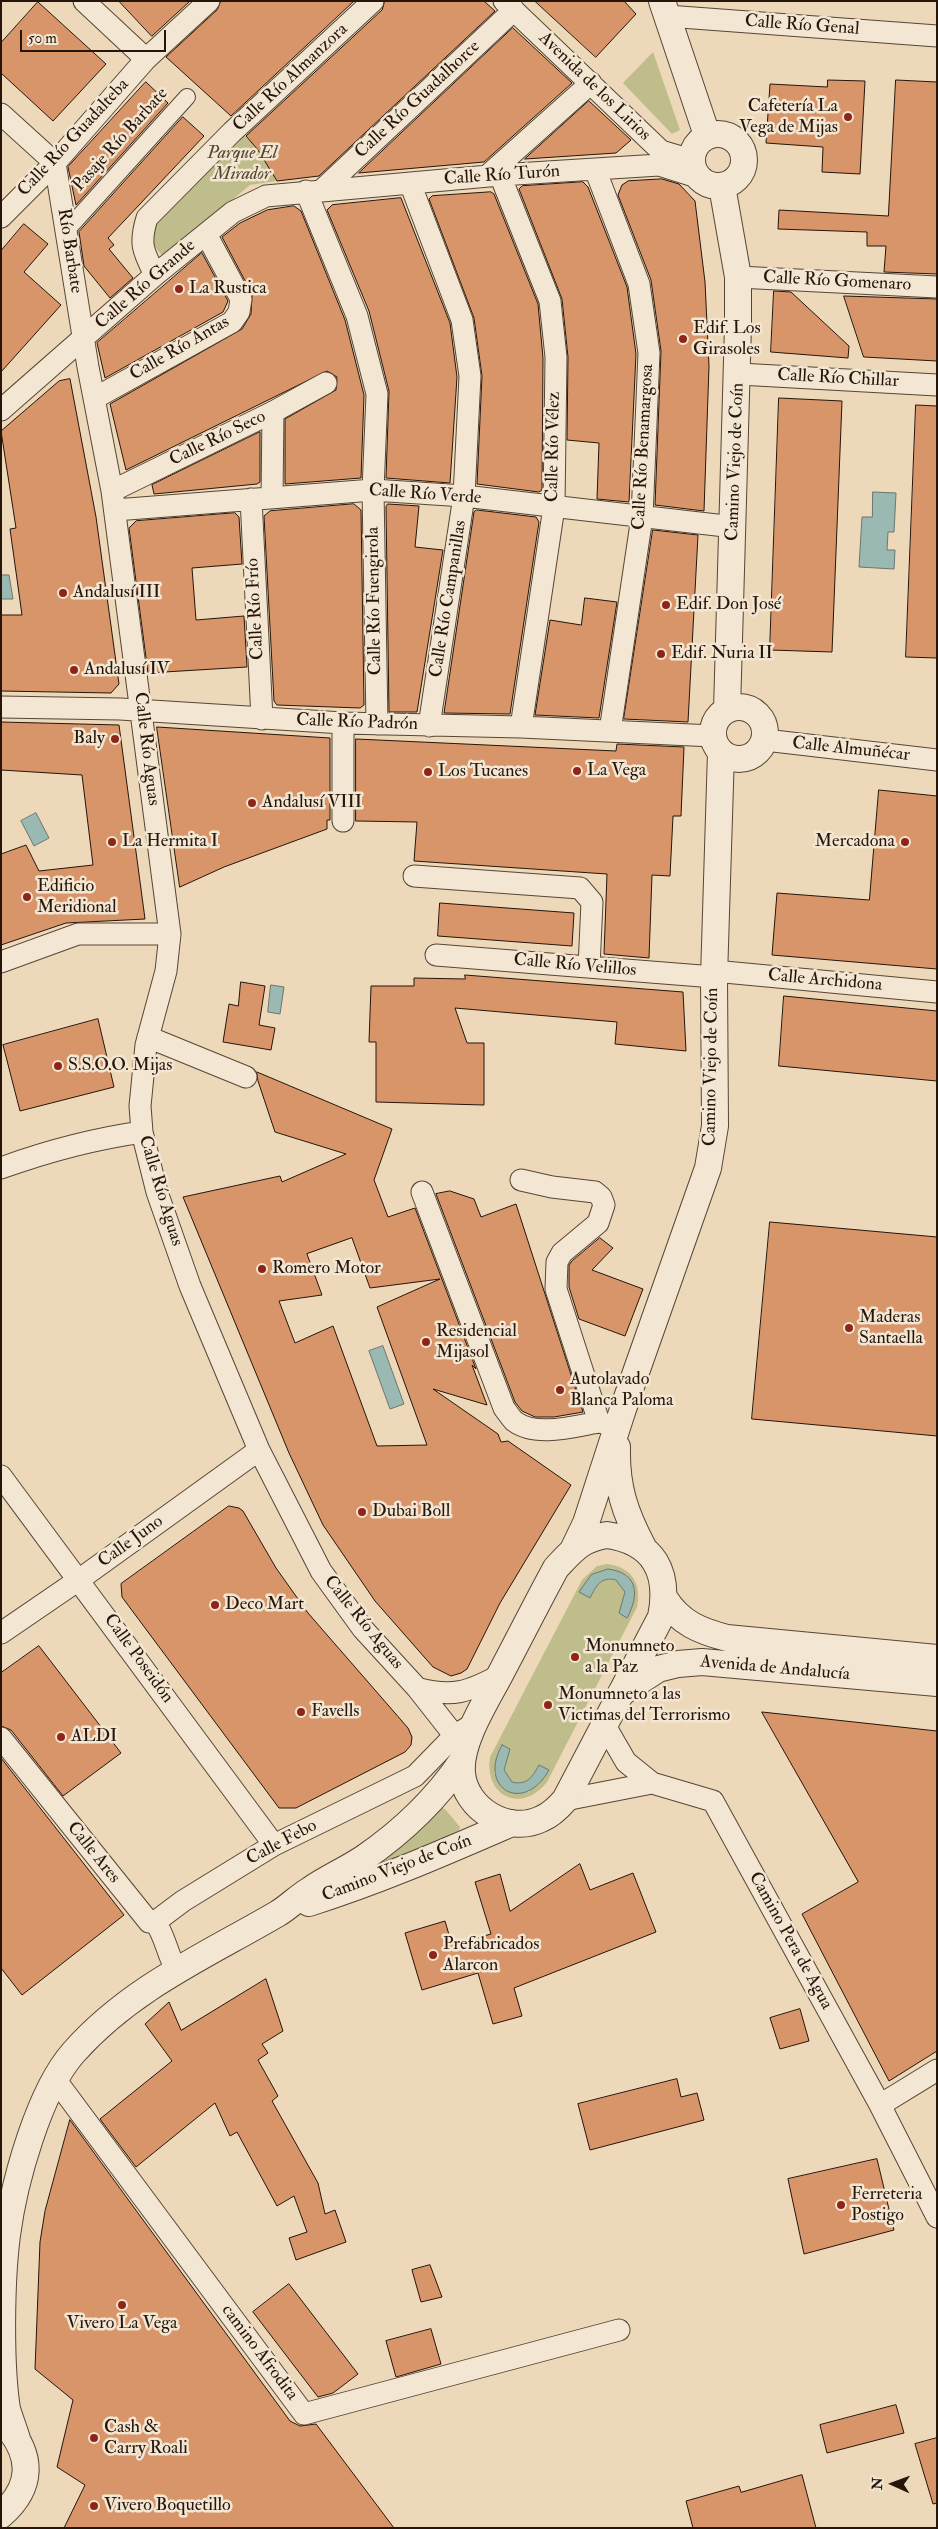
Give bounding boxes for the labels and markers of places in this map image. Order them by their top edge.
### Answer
place label: Cafetería La Vega de Mijas [739,96,838,138]
marker: Cafetería La Vega de Mijas [842,111,854,123]
place label: La Rustica [189,278,267,300]
marker: La Rustica [173,283,185,295]
place label: Edif. Los Girasoles [693,318,761,360]
marker: Edif. Los Girasoles [677,333,689,345]
place label: Andalusí III [73,582,160,604]
marker: Andalusí III [57,587,69,599]
place label: Edif. Don José [676,594,781,616]
marker: Edif. Don José [660,599,672,611]
place label: Edif. Nuria II [671,643,773,665]
marker: Edif. Nuria II [655,648,667,660]
place label: Andalusí IV [84,659,169,681]
marker: Andalusí IV [68,664,80,676]
place label: Baly [73,728,105,750]
marker: Baly [109,733,121,745]
place label: La Vega [587,760,646,782]
place label: Los Tucanes [438,761,528,783]
marker: La Vega [571,765,583,777]
marker: Los Tucanes [422,766,434,778]
place label: Andalusí VIII [262,792,362,814]
marker: Andalusí VIII [246,797,258,809]
place label: La Hermita I [122,831,218,853]
place label: Mercadona [815,831,895,853]
marker: La Hermita I [106,836,118,848]
marker: Mercadona [899,836,911,848]
place label: Edificio Meridional [37,876,117,919]
marker: Edificio Meridional [21,891,33,903]
place label: S.S.O.O. Mijas [68,1055,172,1077]
marker: S.S.O.O. Mijas [52,1060,64,1072]
place label: Romero Motor [272,1258,381,1280]
marker: Romero Motor [256,1263,268,1275]
place label: Maderas Santaella [859,1307,923,1350]
place label: Residencial Mijasol [436,1321,517,1364]
marker: Maderas Santaella [843,1322,855,1334]
marker: Residencial Mijasol [420,1336,432,1348]
place label: Autolavado Blanca Paloma [570,1369,673,1412]
marker: Autolavado Blanca Paloma [554,1384,566,1396]
place label: Dubai Boll [372,1501,450,1523]
marker: Dubai Boll [356,1506,368,1518]
place label: Deco Mart [225,1594,304,1616]
marker: Deco Mart [209,1599,221,1611]
place label: Monumneto a la Paz [585,1636,674,1678]
marker: Monumneto a la Paz [569,1651,581,1663]
place label: Monumneto a las Victimas del Terrorismo [558,1684,730,1726]
marker: Monumneto a las Victimas del Terrorismo [542,1699,554,1711]
place label: Favells [311,1701,359,1723]
marker: Favells [295,1706,307,1718]
place label: ALDI [71,1726,117,1748]
marker: ALDI [55,1731,67,1743]
place label: Prefabricados Alarcon [443,1934,539,1976]
marker: Prefabricados Alarcon [427,1949,439,1961]
place label: Ferreteria Postigo [851,2184,923,2226]
marker: Ferreteria Postigo [835,2199,847,2211]
marker: Vivero La Vega [116,2299,128,2311]
place label: Vivero La Vega [67,2313,177,2335]
place label: Cash & Carry Roali [104,2417,188,2460]
marker: Cash & Carry Roali [88,2432,100,2444]
place label: Vivero Boquetillo [104,2495,231,2517]
marker: Vivero Boquetillo [88,2500,100,2512]

